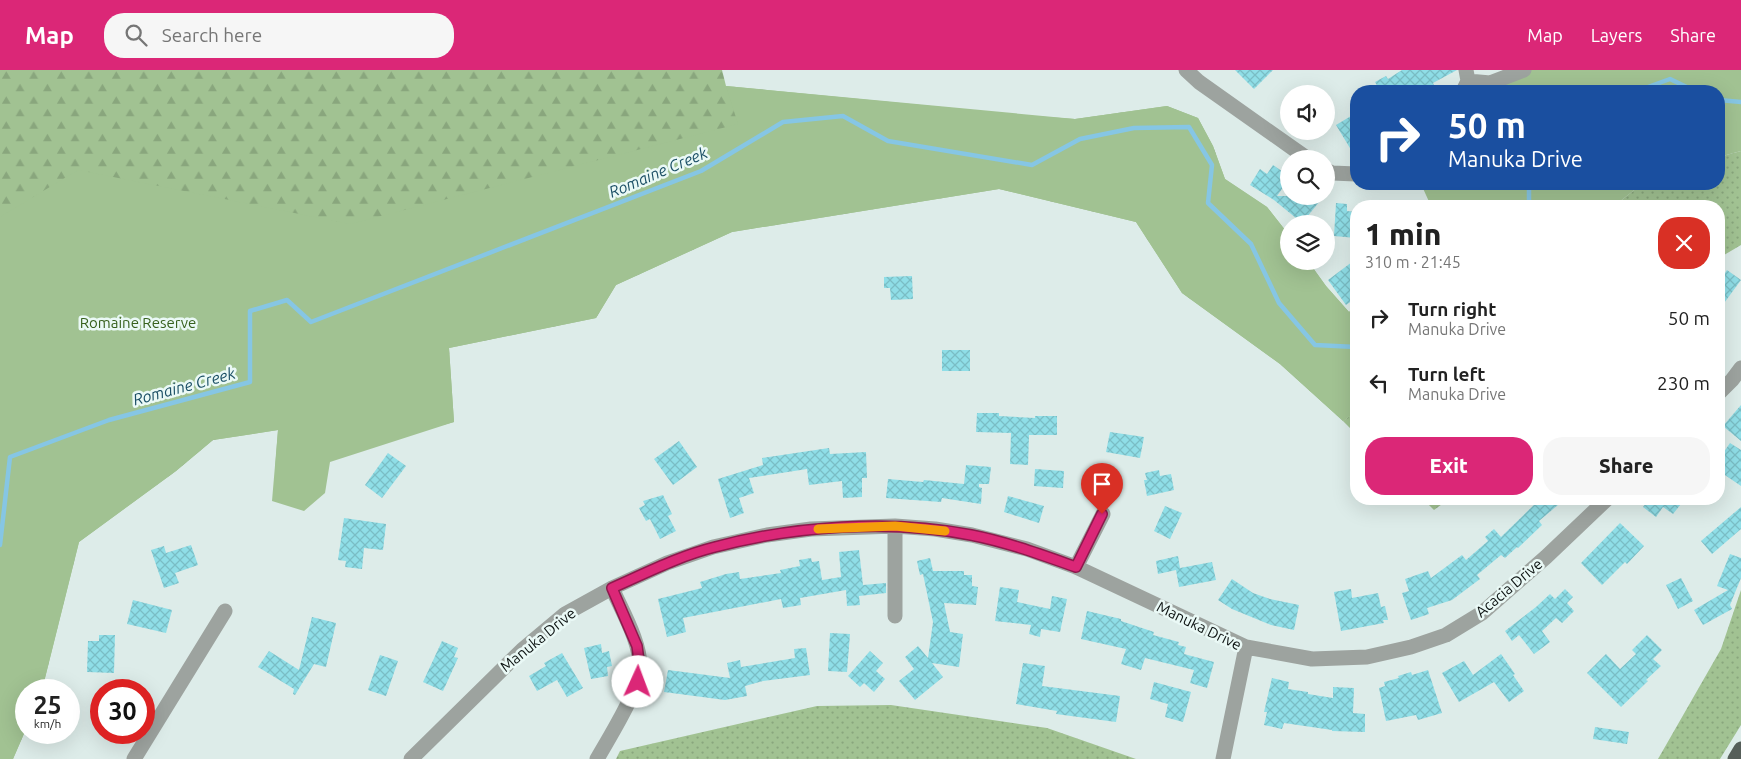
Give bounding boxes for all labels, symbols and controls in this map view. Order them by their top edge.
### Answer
search box [104,13,454,58]
icon: search [122,21,150,49]
text: Map [25,22,74,49]
text: Search here [162,24,262,46]
text: Map [1527,25,1563,45]
text: Layers [1591,25,1642,45]
text: Share [1670,25,1716,45]
map controls [1280,85,1335,270]
button: sound [1280,85,1335,140]
icon: right [1365,105,1430,170]
text: 50 m [1448,105,1526,145]
water label: Romaine Creek [606,143,711,201]
text: Manuka Drive [1448,146,1583,171]
button: search [1280,150,1335,205]
button: layers [1280,215,1335,270]
text: 1 min [1365,217,1441,251]
button: close [1658,217,1710,269]
text: 310 m · 21:45 [1365,253,1461,271]
text: Turn right [1408,298,1496,320]
icon: right [1365,304,1393,332]
text: 50 m [1668,307,1710,329]
park label: Romaine Reserve [80,314,196,331]
text: Manuka Drive [1408,320,1506,338]
water label: Romaine Creek [131,363,238,408]
text: Turn left [1408,363,1486,385]
icon: left [1365,369,1393,397]
text: 230 m [1657,372,1710,394]
text: Manuka Drive [1408,385,1506,403]
button: Exit [1365,437,1533,495]
button: Share [1543,437,1710,495]
pin [1081,463,1123,514]
icon: arrive [1088,470,1116,498]
street label: Acacia Drive [1472,555,1545,620]
street label: Manuka Drive [1154,598,1244,653]
street label: Manuka Drive [497,604,579,675]
position arrow [611,655,663,707]
speed limit sign: 30 [90,679,155,744]
text: 25 [33,691,62,719]
text: km/h [34,717,61,730]

